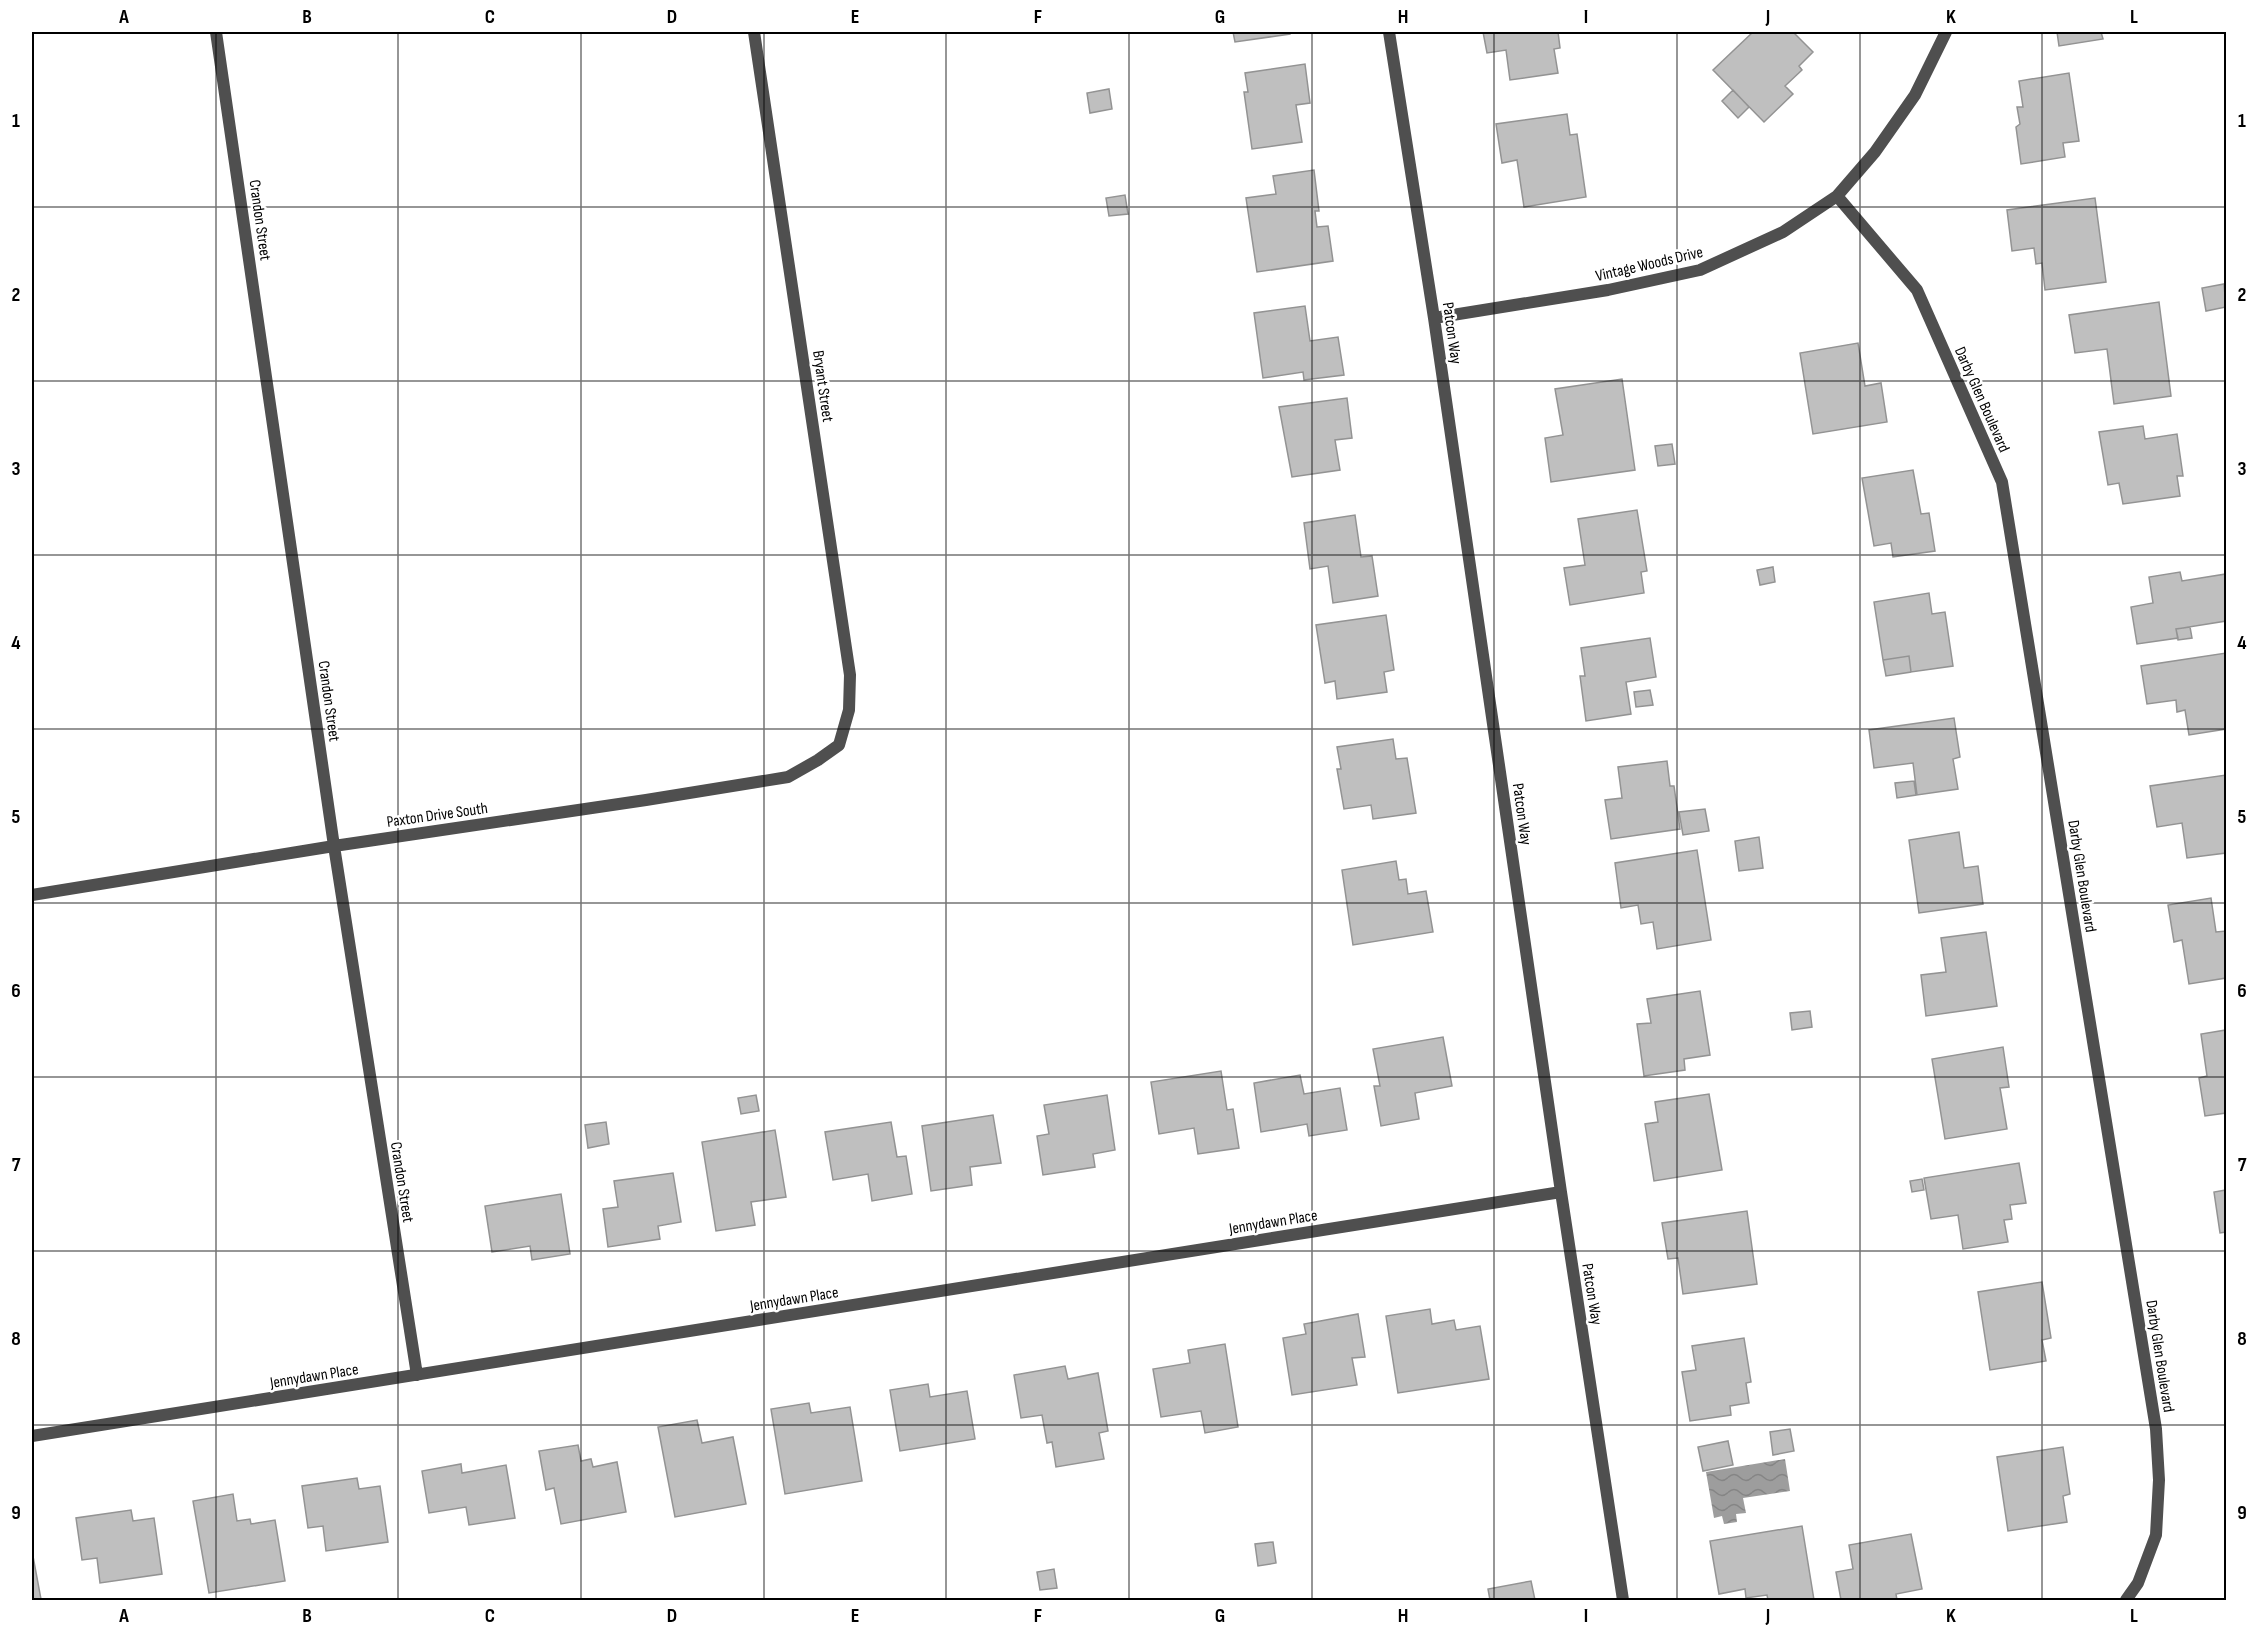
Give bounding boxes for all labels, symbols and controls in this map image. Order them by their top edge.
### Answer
text: A [118,5,129,29]
text: B [302,5,312,29]
text: C [485,5,495,29]
text: D [667,5,677,29]
text: E [851,5,859,29]
text: F [1034,5,1042,29]
text: G [1215,5,1225,29]
text: H [1398,5,1408,29]
text: I [1584,5,1588,29]
text: J [1765,5,1770,29]
text: K [1946,5,1956,29]
text: L [2130,5,2138,29]
text: 1 [12,109,20,133]
text: 1 [2238,109,2246,133]
street label: Crandon Street [244,179,275,262]
street label: Vintage Woods Drive [1594,243,1705,286]
text: 2 [12,283,20,307]
text: 2 [2238,283,2246,307]
street label: Patcon Way [1438,301,1465,365]
street label: Darby Glen Boulevard [1950,344,2013,455]
street label: Bryant Street [808,349,837,423]
text: 3 [12,457,21,481]
text: 3 [2238,457,2247,481]
text: 4 [11,631,21,655]
text: 4 [2237,631,2247,655]
street label: Crandon Street [313,660,344,743]
street label: Patcon Way [1508,782,1535,846]
street label: Paxton Drive South [385,799,489,832]
text: 5 [12,805,21,829]
text: 5 [2238,805,2247,829]
street label: Darby Glen Boulevard [2063,819,2100,934]
text: 6 [11,979,21,1003]
text: 6 [2237,979,2247,1003]
street label: Crandon Street [386,1140,417,1224]
text: 7 [12,1153,21,1177]
text: 7 [2238,1153,2247,1177]
street label: Jennydawn Place [1227,1206,1319,1239]
street label: Patcon Way [1577,1262,1606,1326]
street label: Jennydawn Place [748,1283,840,1316]
street label: Darby Glen Boulevard [2141,1299,2178,1414]
text: 8 [11,1327,21,1351]
text: 8 [2237,1327,2247,1351]
street label: Jennydawn Place [268,1360,360,1393]
text: 9 [11,1501,21,1525]
text: 9 [2237,1501,2247,1525]
text: A [118,1604,129,1628]
text: B [302,1604,312,1628]
text: C [485,1604,495,1628]
text: D [667,1604,677,1628]
text: E [851,1604,859,1628]
text: F [1034,1604,1042,1628]
text: G [1215,1604,1225,1628]
text: H [1398,1604,1408,1628]
text: I [1584,1604,1588,1628]
text: J [1765,1604,1770,1628]
text: K [1946,1604,1956,1628]
text: L [2130,1604,2138,1628]

